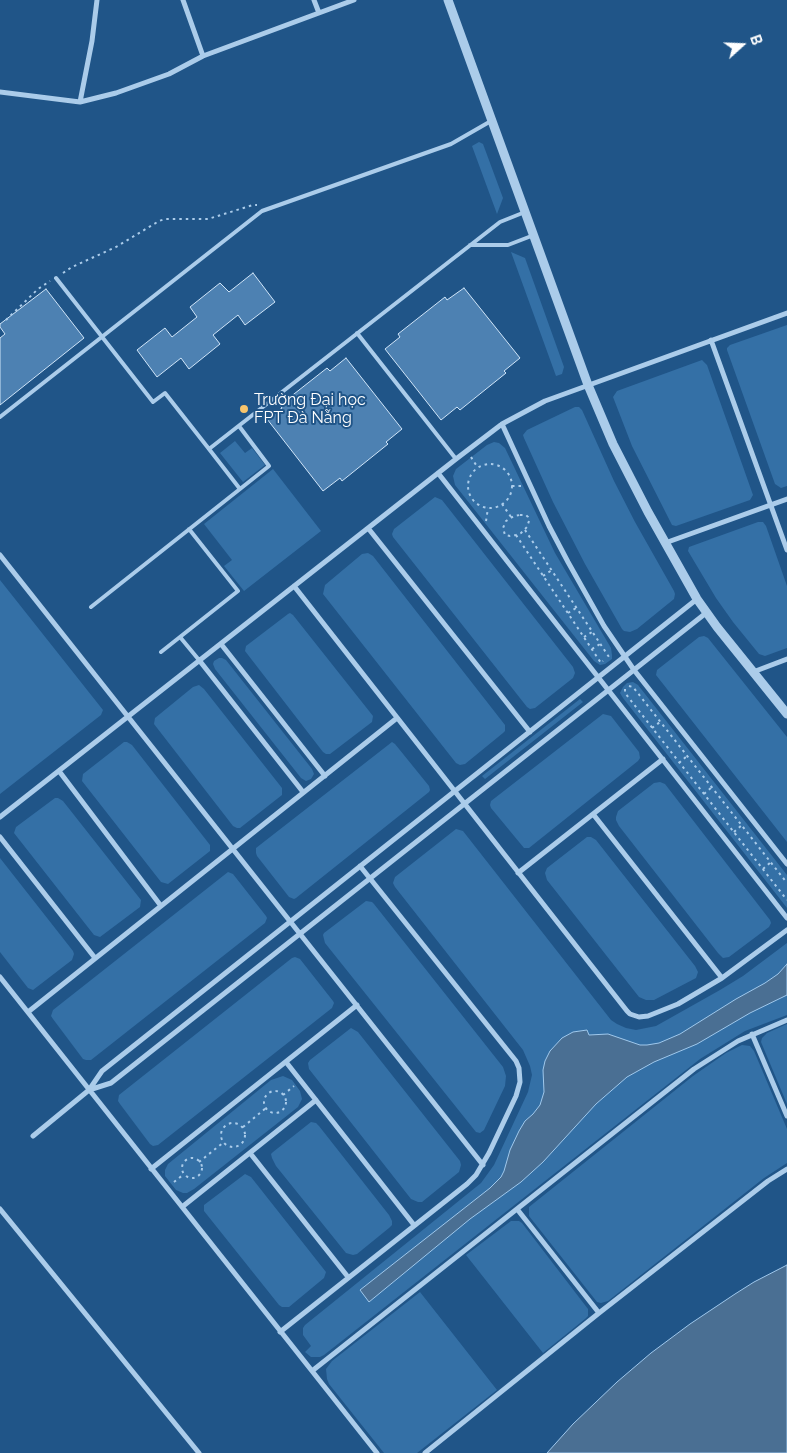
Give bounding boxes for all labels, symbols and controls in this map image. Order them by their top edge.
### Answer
north arrow [717,20,767,70]
text: B [747,33,765,47]
place label: Trường Đại học FPT Đà Nẵng [254,390,366,428]
marker: Trường Đại học FPT Đà Nẵng [238,403,250,415]

